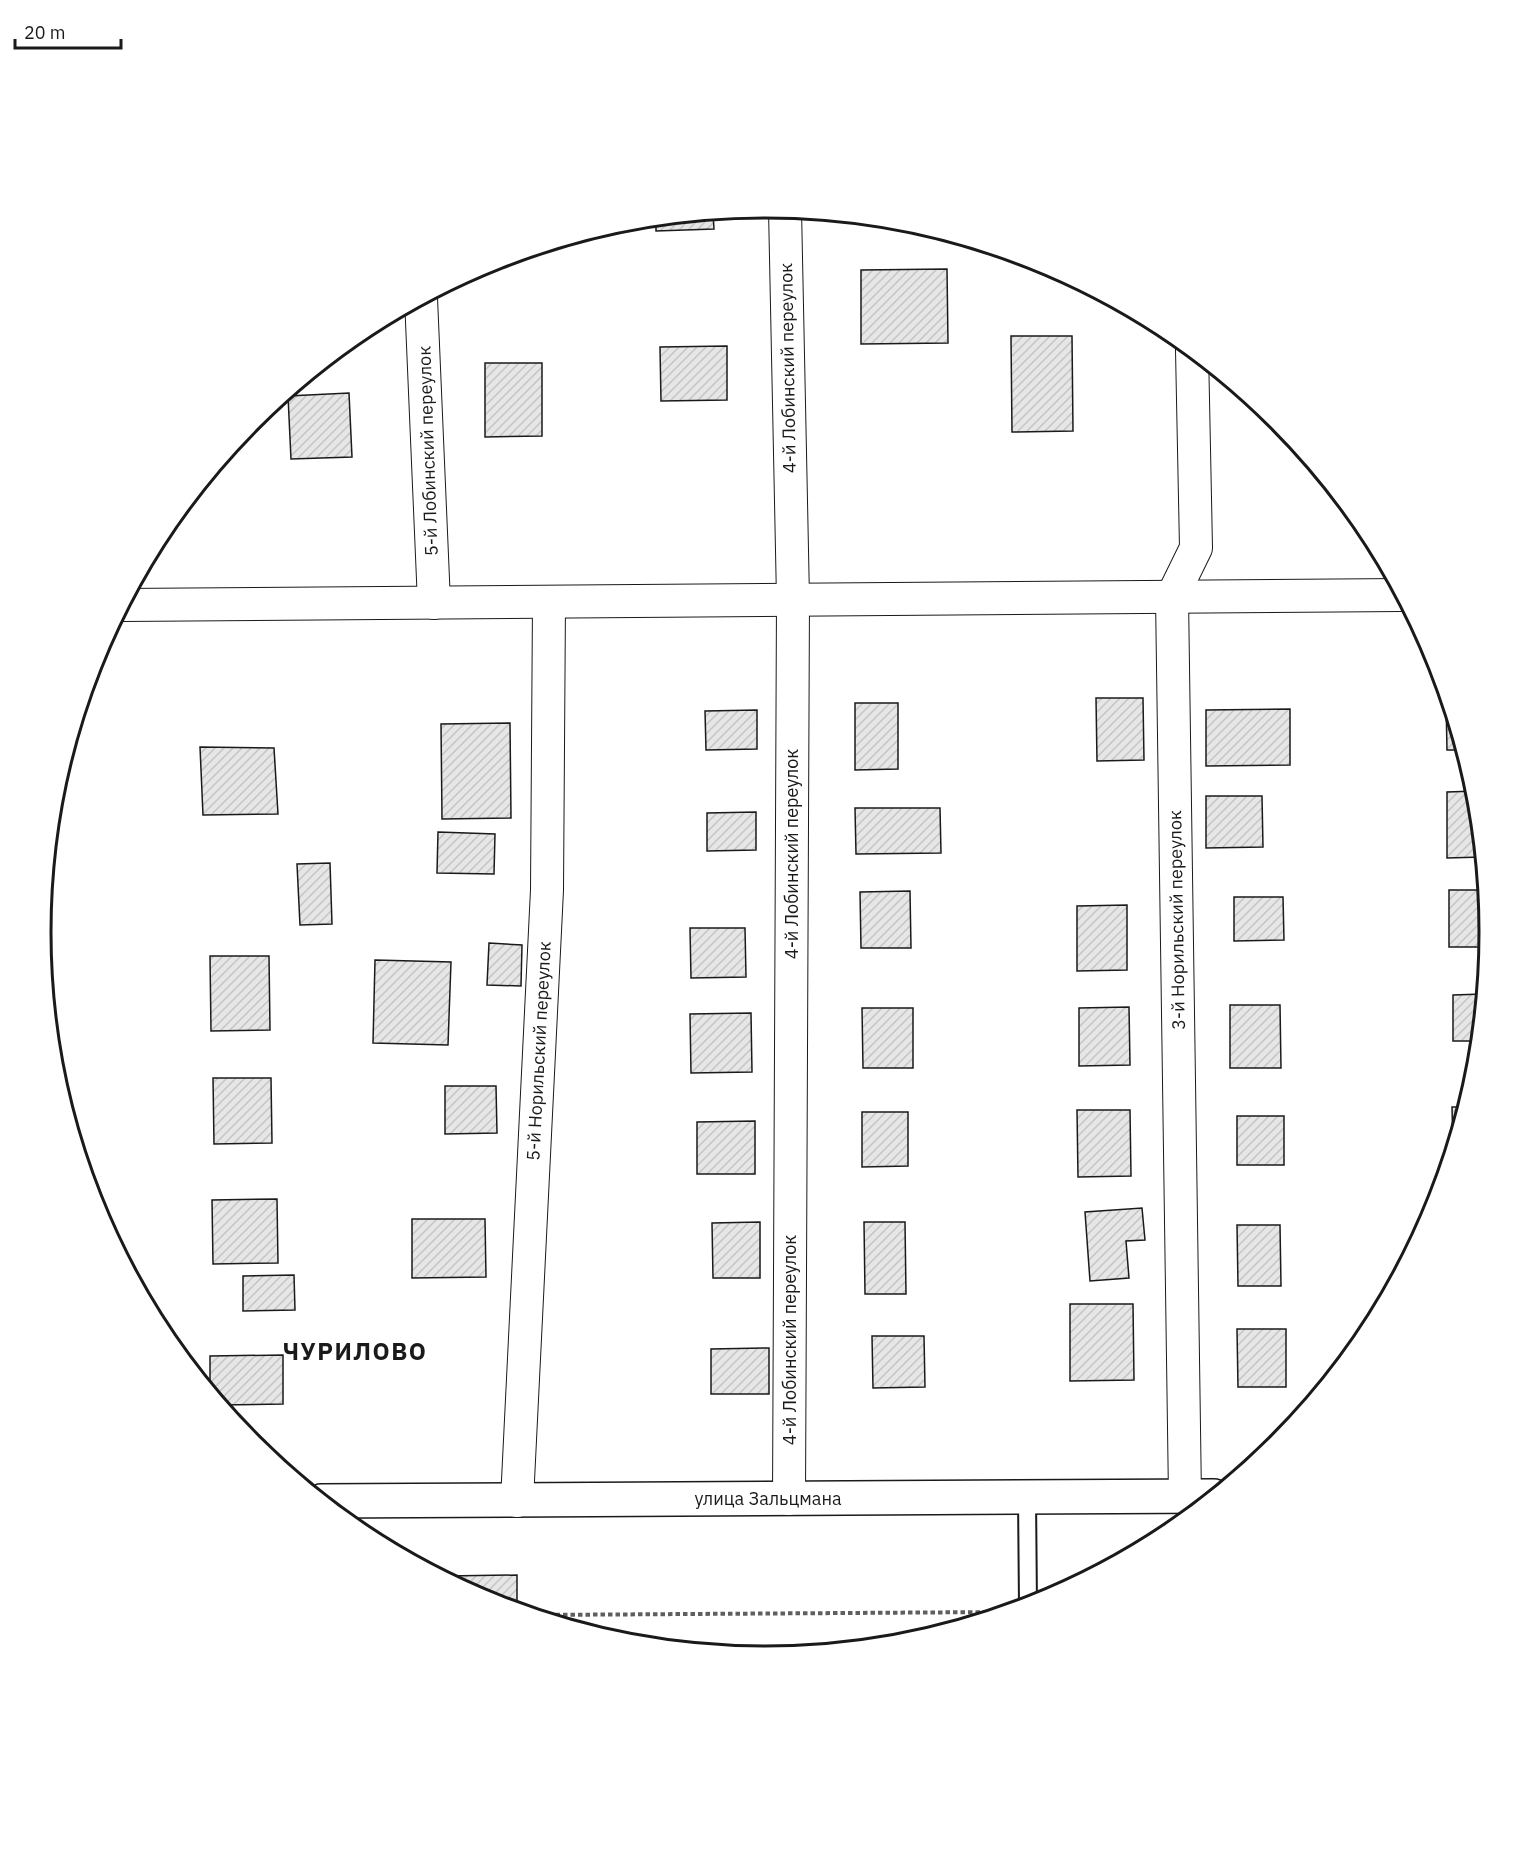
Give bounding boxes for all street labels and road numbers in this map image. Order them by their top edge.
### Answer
street label: 4-й Лобинский переулок [774,263,801,473]
street label: 5-й Лобинский переулок [412,345,443,556]
street label: 4-й Лобинский переулок [780,749,803,959]
street label: 3-й Норильский переулок [1163,810,1190,1030]
street label: 5-й Норильский переулок [521,941,556,1161]
street label: 4-й Лобинский переулок [778,1235,801,1445]
street label: улица Зальцмана [694,1487,842,1510]

